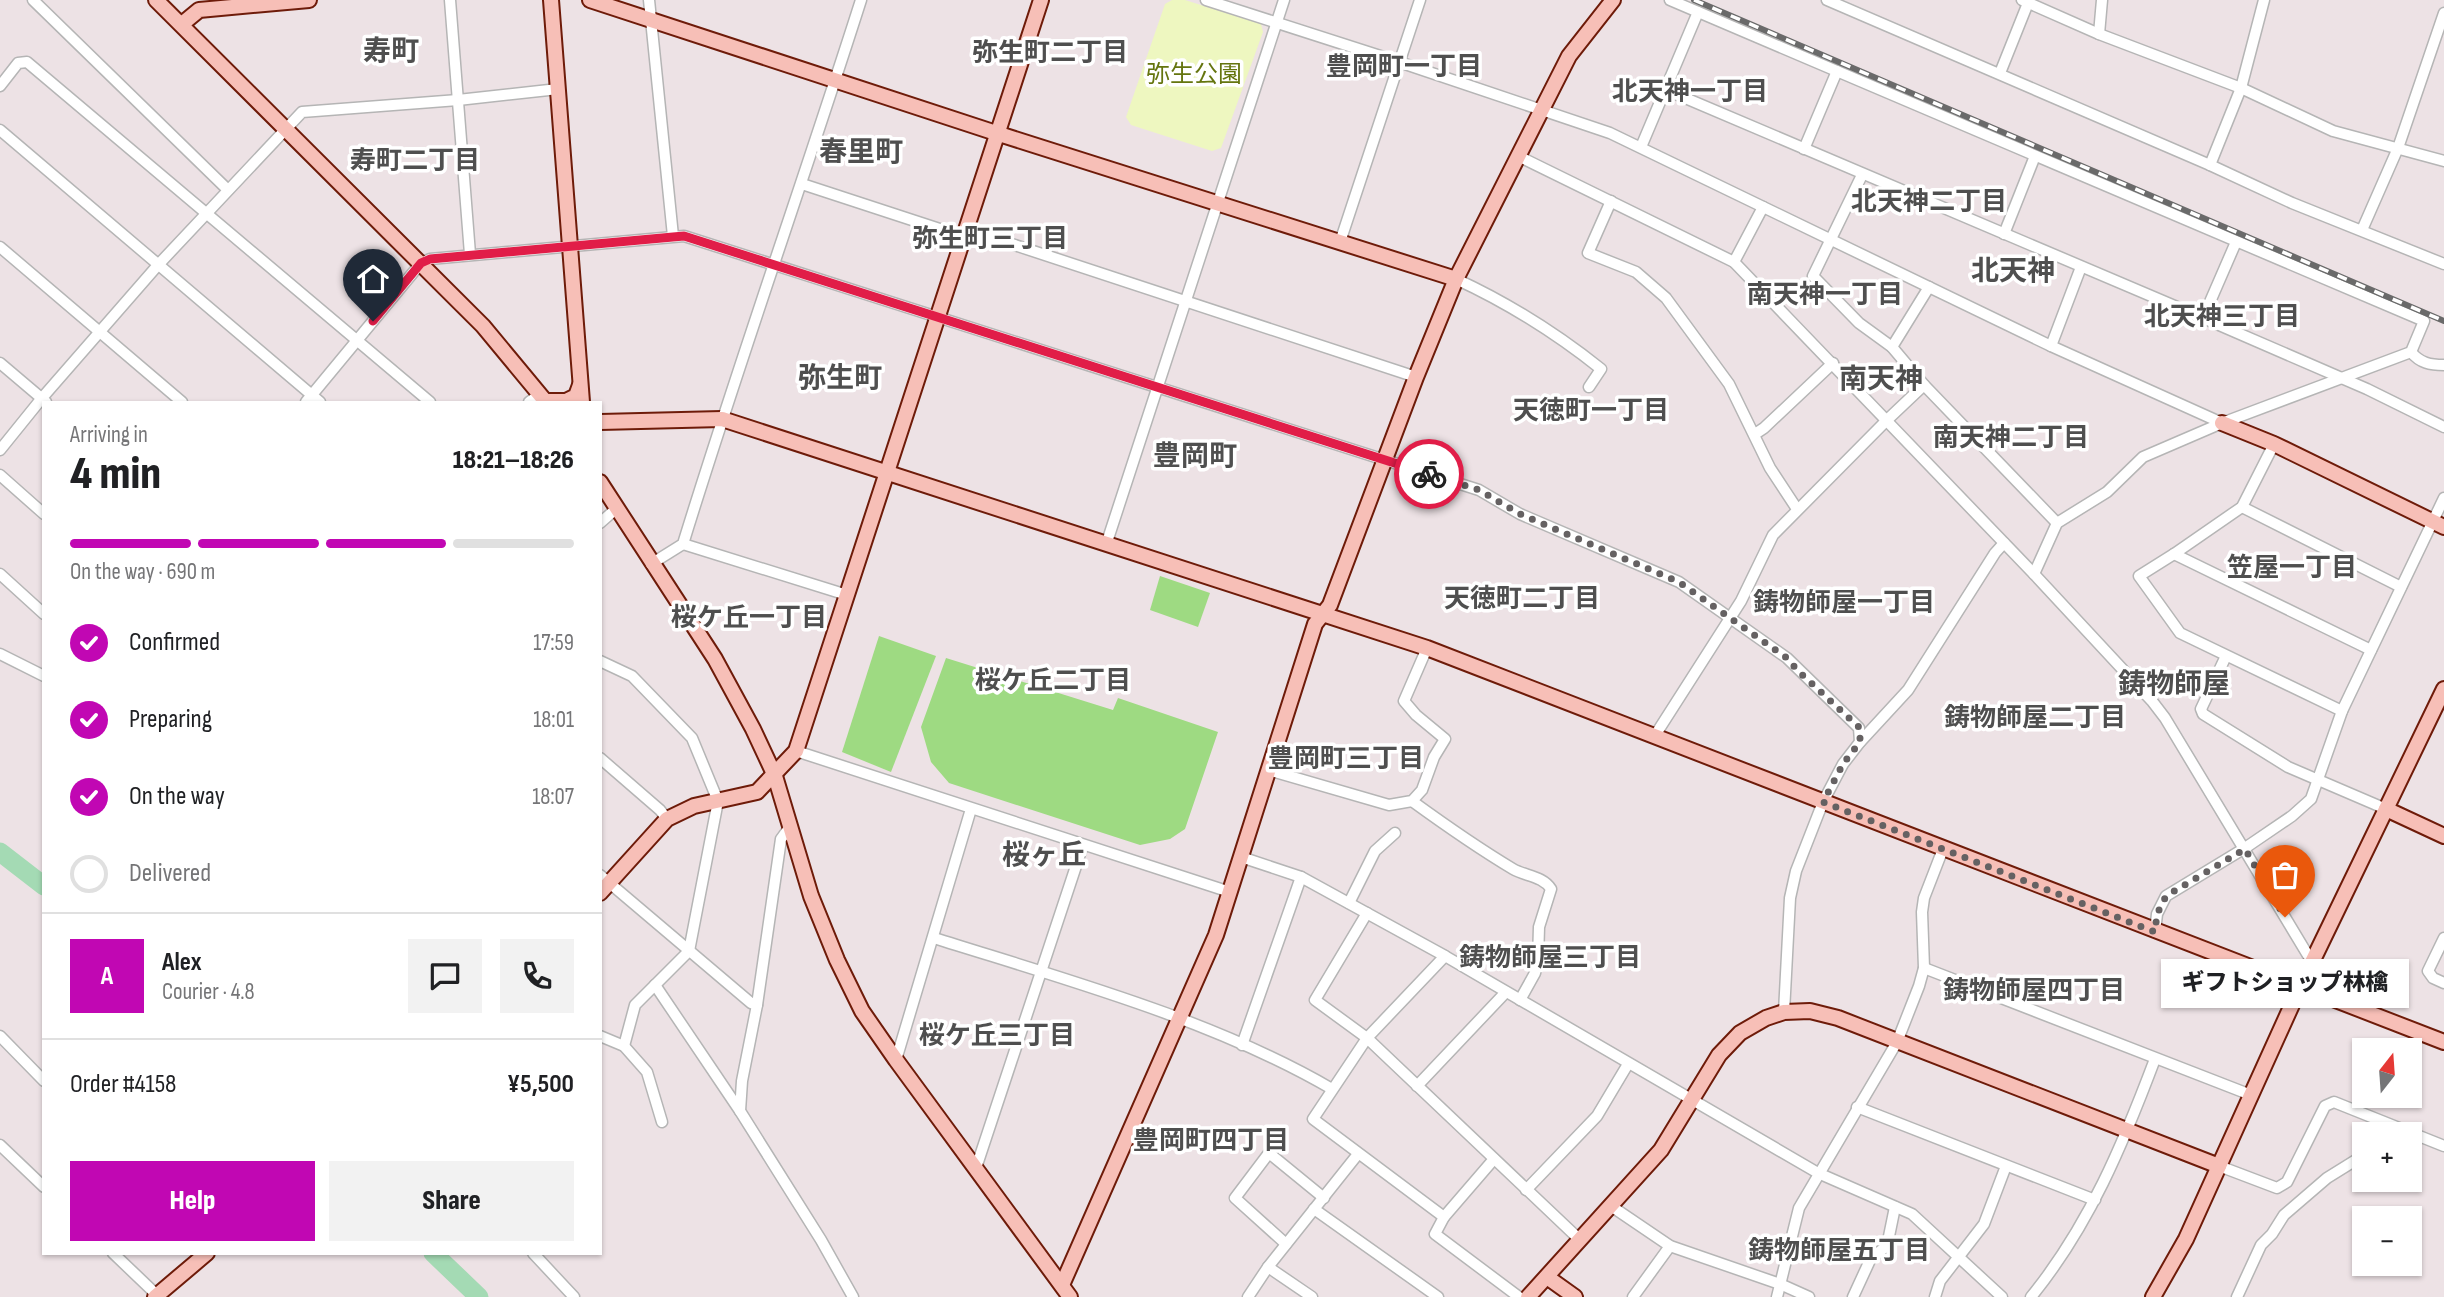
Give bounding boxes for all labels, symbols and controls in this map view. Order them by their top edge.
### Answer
district label: 寿町 [363,35,419,68]
district label: 弥生町二丁目 [972,38,1128,69]
district label: 豊岡町一丁目 [1326,52,1482,83]
park label: 弥生公園 [1146,60,1242,89]
district label: 北天神一丁目 [1612,77,1768,108]
district label: 春里町 [819,136,903,169]
district label: 寿町二丁目 [350,146,480,177]
district label: 北天神二丁目 [1851,187,2007,218]
district label: 弥生町三丁目 [912,224,1068,255]
pin [343,249,403,321]
district label: 北天神 [1971,255,2055,288]
icon: home [354,260,392,298]
district label: 南天神一丁目 [1747,280,1903,311]
district label: 北天神三丁目 [2144,302,2300,333]
district label: 弥生町 [798,362,882,395]
district label: 南天神 [1839,363,1923,396]
district label: 天徳町一丁目 [1513,396,1669,427]
text: Arriving in [70,421,148,449]
district label: 南天神二丁目 [1933,423,2089,454]
courier [1394,439,1464,509]
district label: 豊岡町 [1153,440,1237,473]
text: 18:21–18:26 [453,445,574,476]
text: 4 min [70,447,161,502]
icon: bike [1410,455,1448,493]
district label: 笠屋一丁目 [2227,553,2357,584]
text: On the way · 690 m [70,558,215,586]
district label: 天徳町二丁目 [1444,584,1600,615]
district label: 鋳物師屋一丁目 [1753,588,1935,619]
district label: 桜ケ丘一丁目 [671,603,827,634]
icon: check [70,624,108,662]
text: Confirmed [129,627,220,658]
text: 17:59 [533,629,574,657]
district label: 桜ケ丘二丁目 [975,666,1131,697]
district label: 鋳物師屋 [2118,668,2230,701]
icon: check [70,701,108,739]
district label: 鋳物師屋二丁目 [1944,703,2126,734]
text: Preparing [129,704,212,735]
text: 18:01 [533,706,574,734]
district label: 豊岡町三丁目 [1268,744,1424,775]
icon: check [70,778,108,816]
text: On the way [129,781,225,812]
text: 18:07 [532,783,574,811]
district label: 桜ヶ丘 [1002,839,1086,872]
pin [2255,845,2315,917]
icon: bag [2266,856,2304,894]
text: Delivered [129,858,211,889]
button: chat [408,939,482,1013]
button: phone [500,939,574,1013]
district label: 鋳物師屋三丁目 [1459,943,1641,974]
text: Alex [162,947,202,978]
callout: ギフトショップ林檎 [2161,959,2409,1008]
text: A [101,961,113,992]
text: ギフトショップ林檎 [2182,969,2389,997]
district label: 鋳物師屋四丁目 [1943,976,2125,1007]
text: Courier · 4.8 [162,978,255,1006]
district label: 桜ケ丘三丁目 [919,1021,1075,1052]
north arrow [2352,1038,2422,1108]
map controls [2352,1038,2422,1276]
text: Order #4158 [70,1069,176,1100]
text: ¥5,500 [507,1069,574,1100]
button: + [2352,1122,2422,1192]
district label: 豊岡町四丁目 [1133,1126,1289,1157]
button: Help [70,1161,315,1241]
button: Share [329,1161,574,1241]
button: − [2352,1206,2422,1276]
district label: 鋳物師屋五丁目 [1748,1236,1930,1267]

